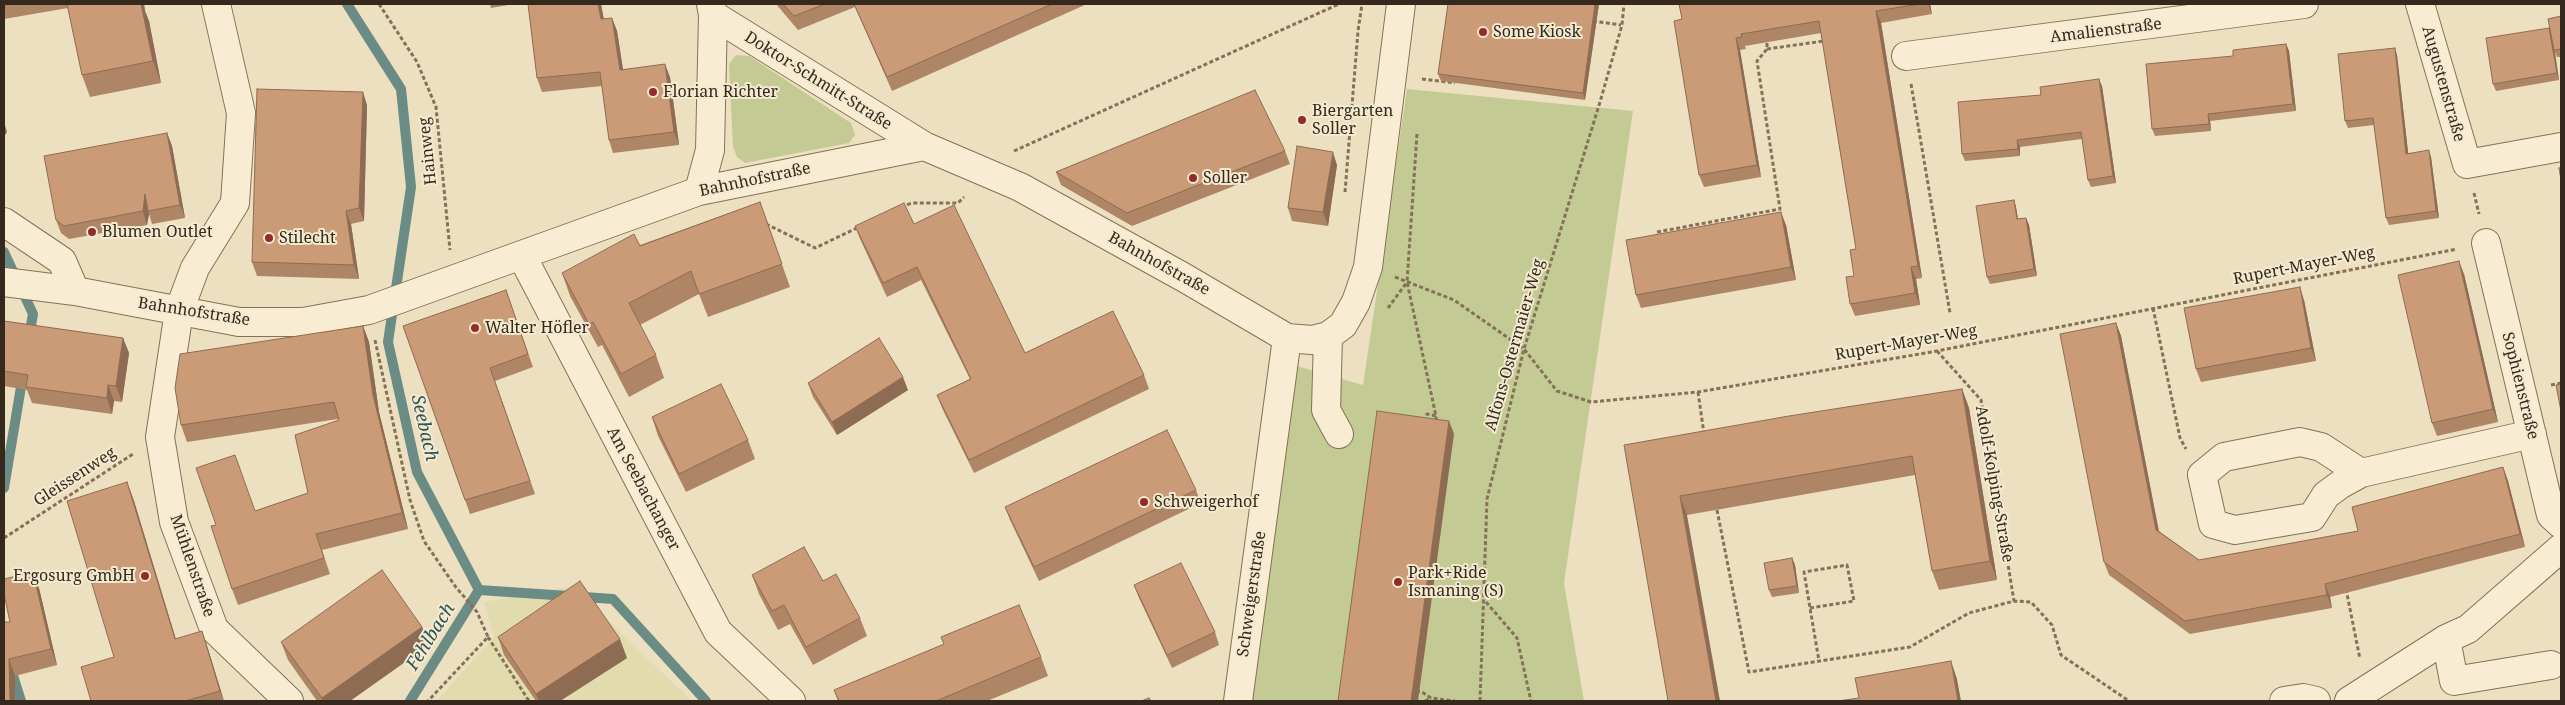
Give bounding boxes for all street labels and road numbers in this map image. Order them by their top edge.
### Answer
street label: Amalienstraße [2049,15,2163,47]
street label: Augustenstraße [2417,24,2469,144]
street label: Doktor-Schmitt-Straße [741,28,895,134]
street label: Hainweg [415,116,441,186]
street label: Bahnhofstraße [698,159,812,201]
street label: Bahnhofstraße [1105,228,1213,300]
street label: Rupert-Mayer-Weg [2232,243,2376,289]
street label: Alfons-Ostermaier-Weg [1481,257,1549,433]
street label: Bahnhofstraße [137,294,251,330]
street label: Rupert-Mayer-Weg [1833,321,1979,365]
street label: Sophienstraße [2497,330,2543,442]
street label: Adolf-Kolping-Straße [1971,404,2017,564]
street label: Am Seebachanger [602,424,684,554]
street label: Gleissenweg [30,443,120,511]
street label: Mühlenstraße [165,512,219,620]
street label: Schweigerstraße [1234,530,1270,658]

